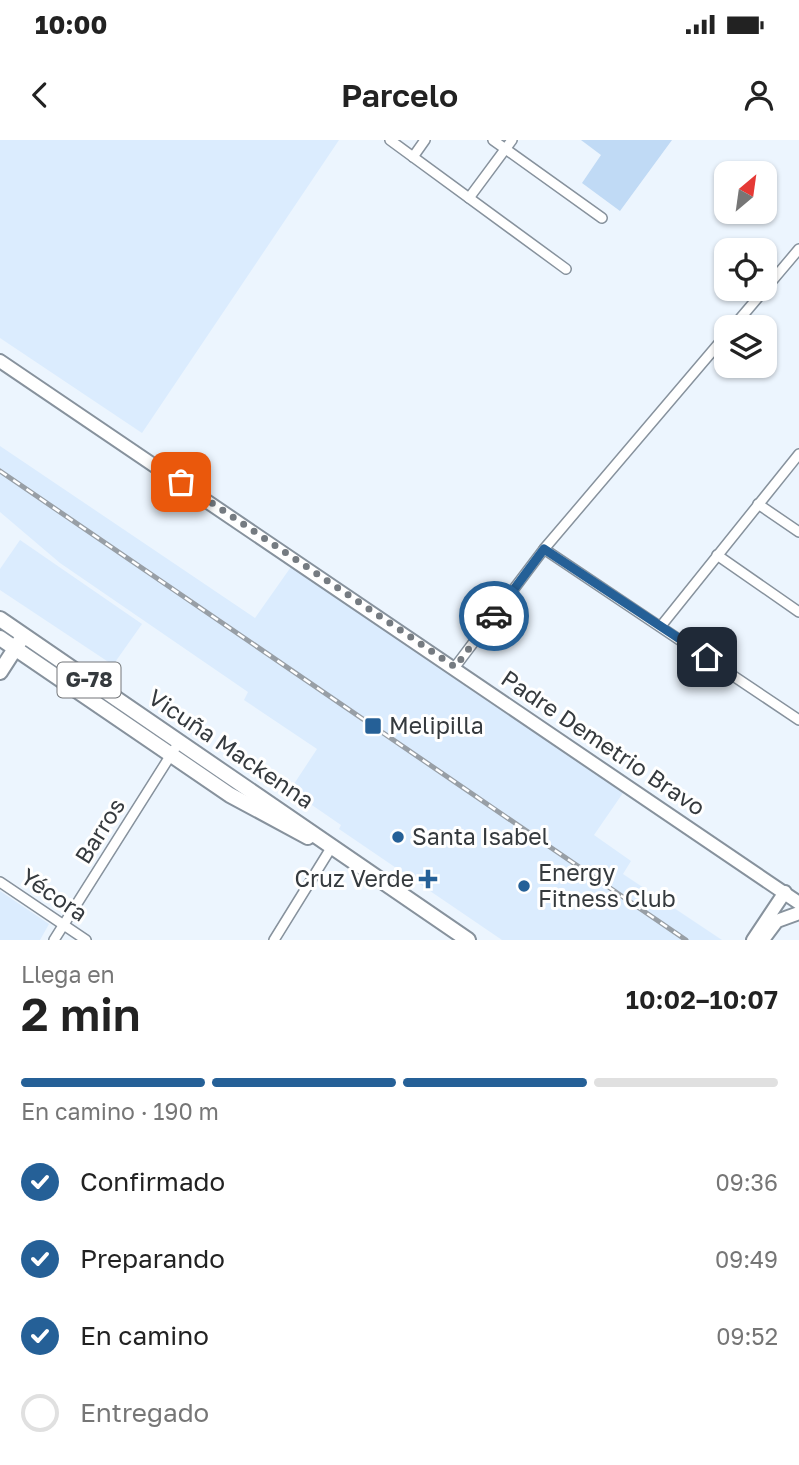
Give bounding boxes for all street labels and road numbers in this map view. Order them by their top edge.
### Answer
road number: G-78 [57,662,120,698]
street label: Padre Demetrio Bravo [496,664,711,821]
street label: Vicuña Mackenna [144,682,320,814]
street label: Barros [68,792,130,868]
street label: Yécora [16,862,93,927]

